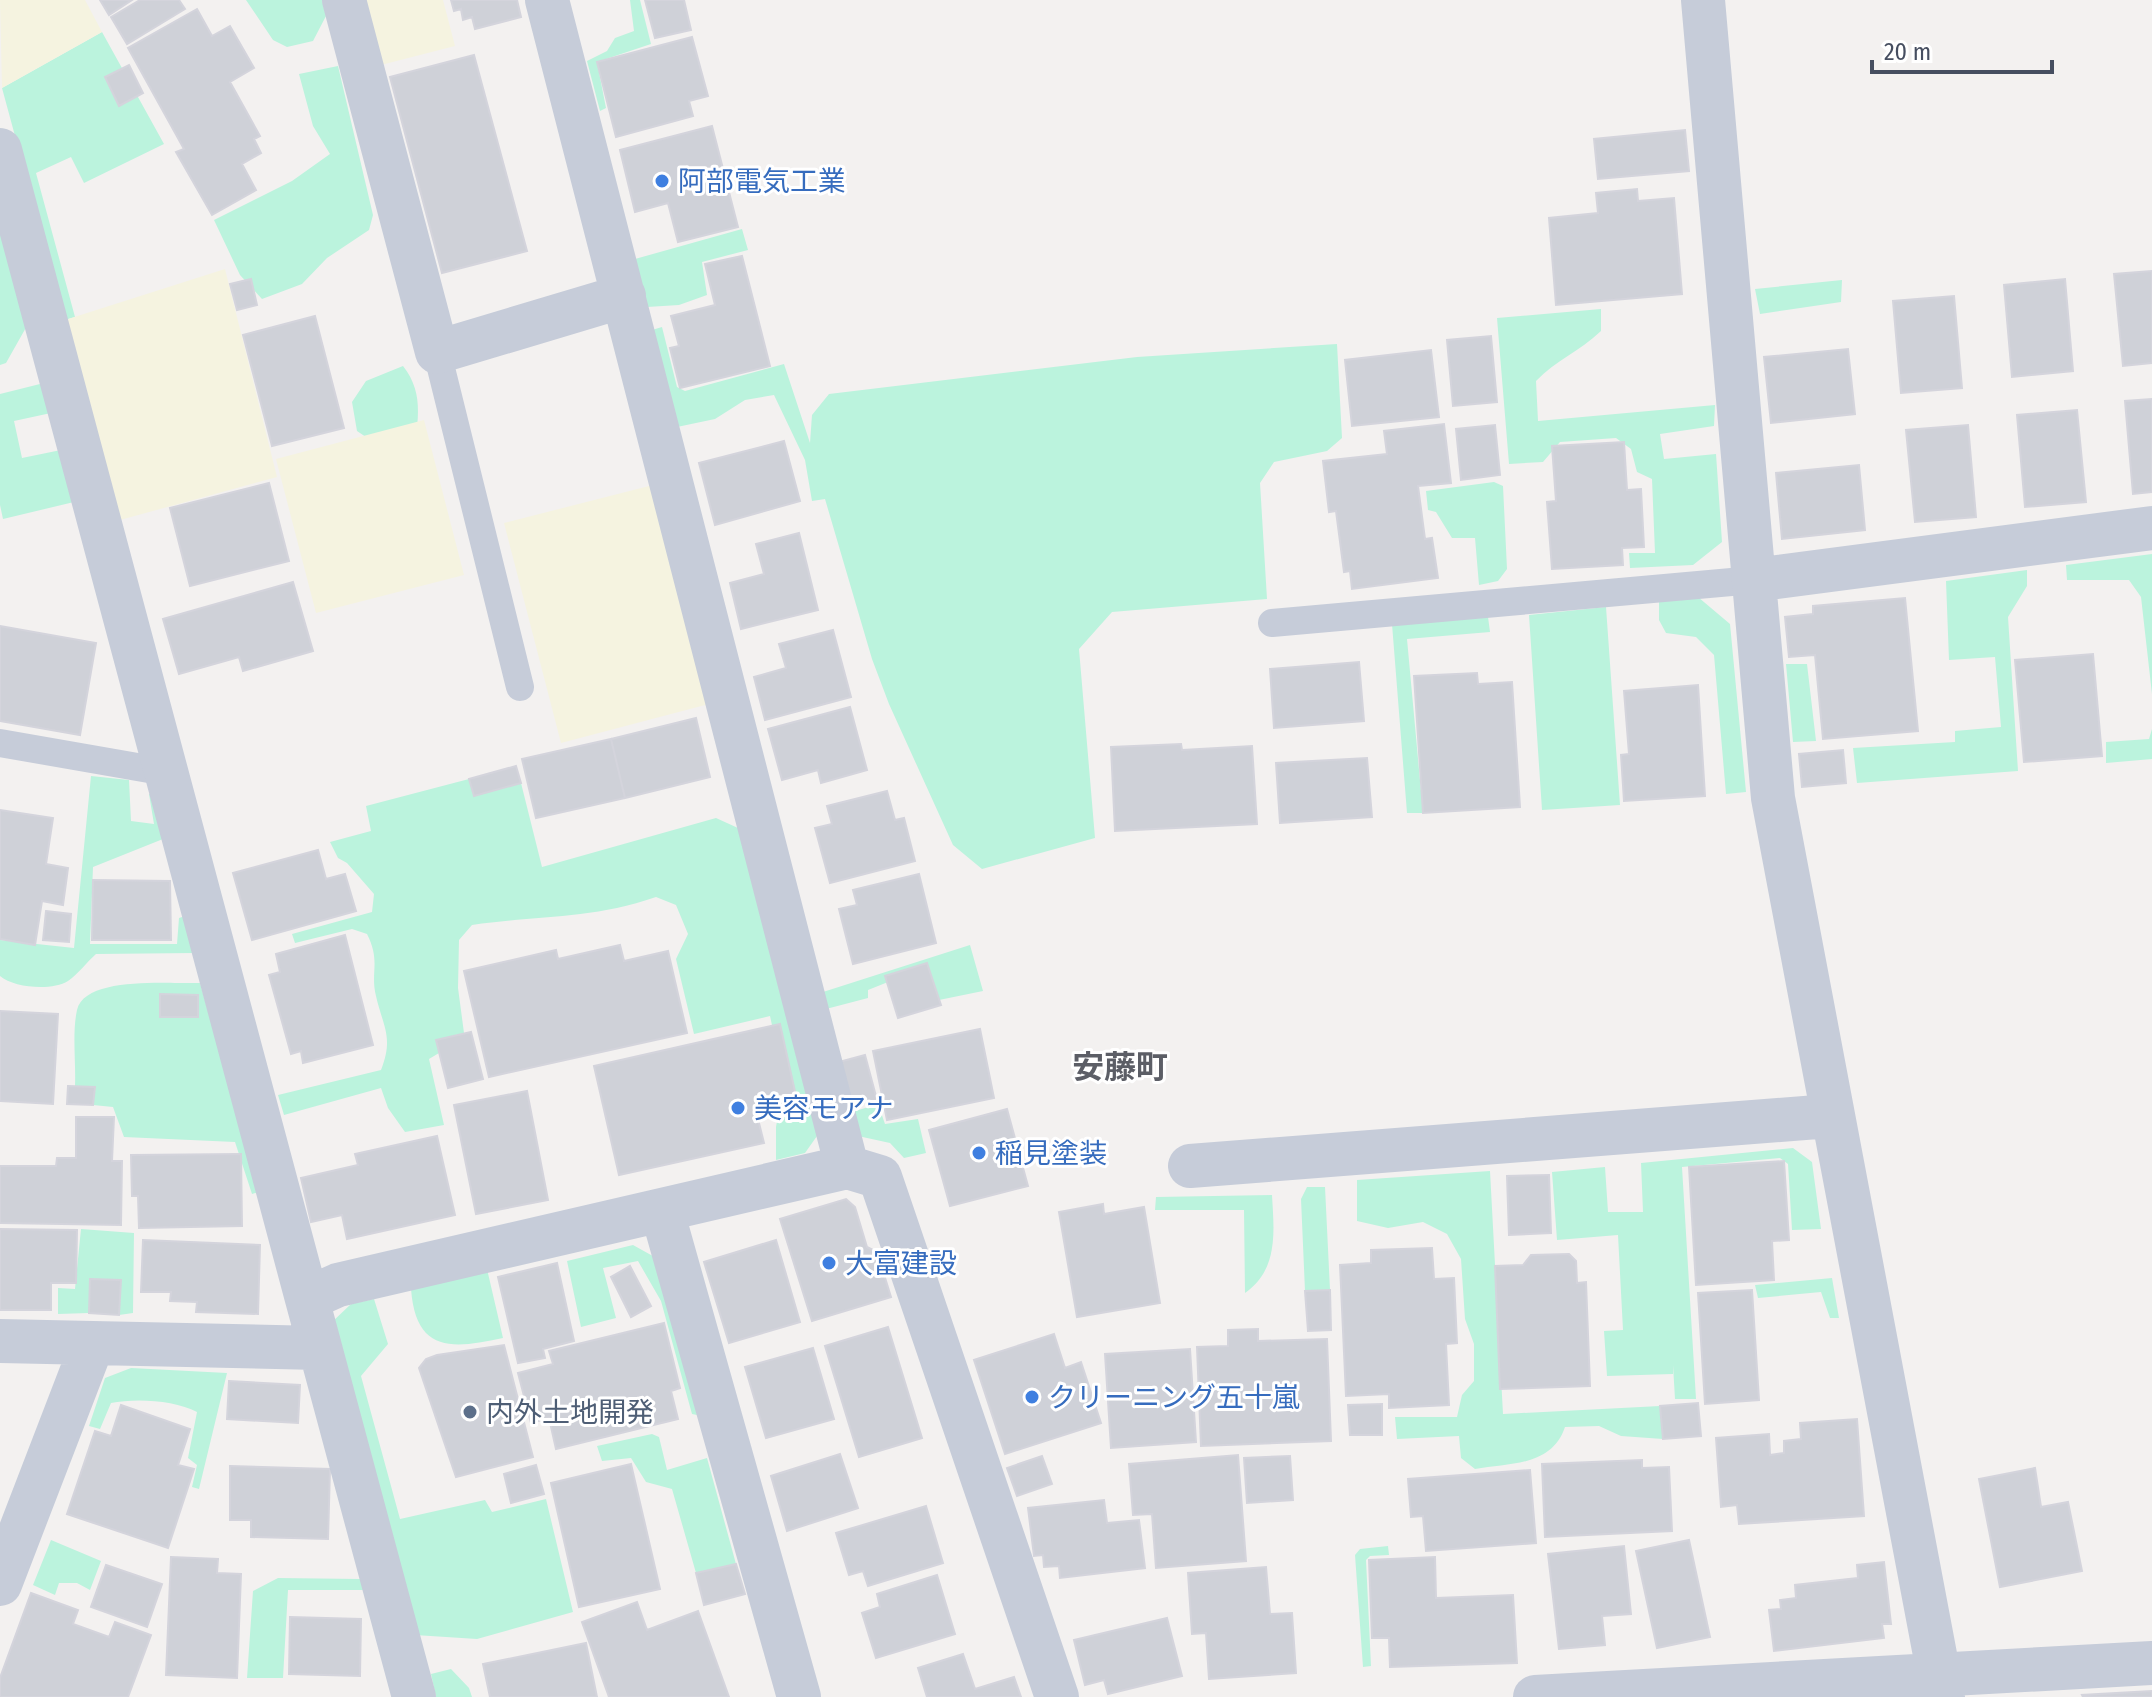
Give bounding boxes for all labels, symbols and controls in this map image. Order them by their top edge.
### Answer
scale bar [1872,24,2052,74]
text: 20 m [1884,38,1931,66]
place label: 阿部電気工業 [678,165,846,198]
marker: 阿部電気工業 [653,172,671,190]
district label: 安藤町 [1072,1048,1168,1086]
place label: 美容モアナ [754,1092,893,1125]
marker: 美容モアナ [729,1099,747,1117]
place label: 稲見塗装 [995,1137,1107,1170]
marker: 稲見塗装 [970,1144,988,1162]
place label: 大富建設 [845,1247,957,1280]
marker: 大富建設 [820,1254,838,1272]
place label: クリーニング五十嵐 [1048,1381,1300,1414]
marker: クリーニング五十嵐 [1023,1388,1041,1406]
place label: 内外土地開発 [486,1396,654,1429]
marker: 内外土地開発 [461,1403,479,1421]

